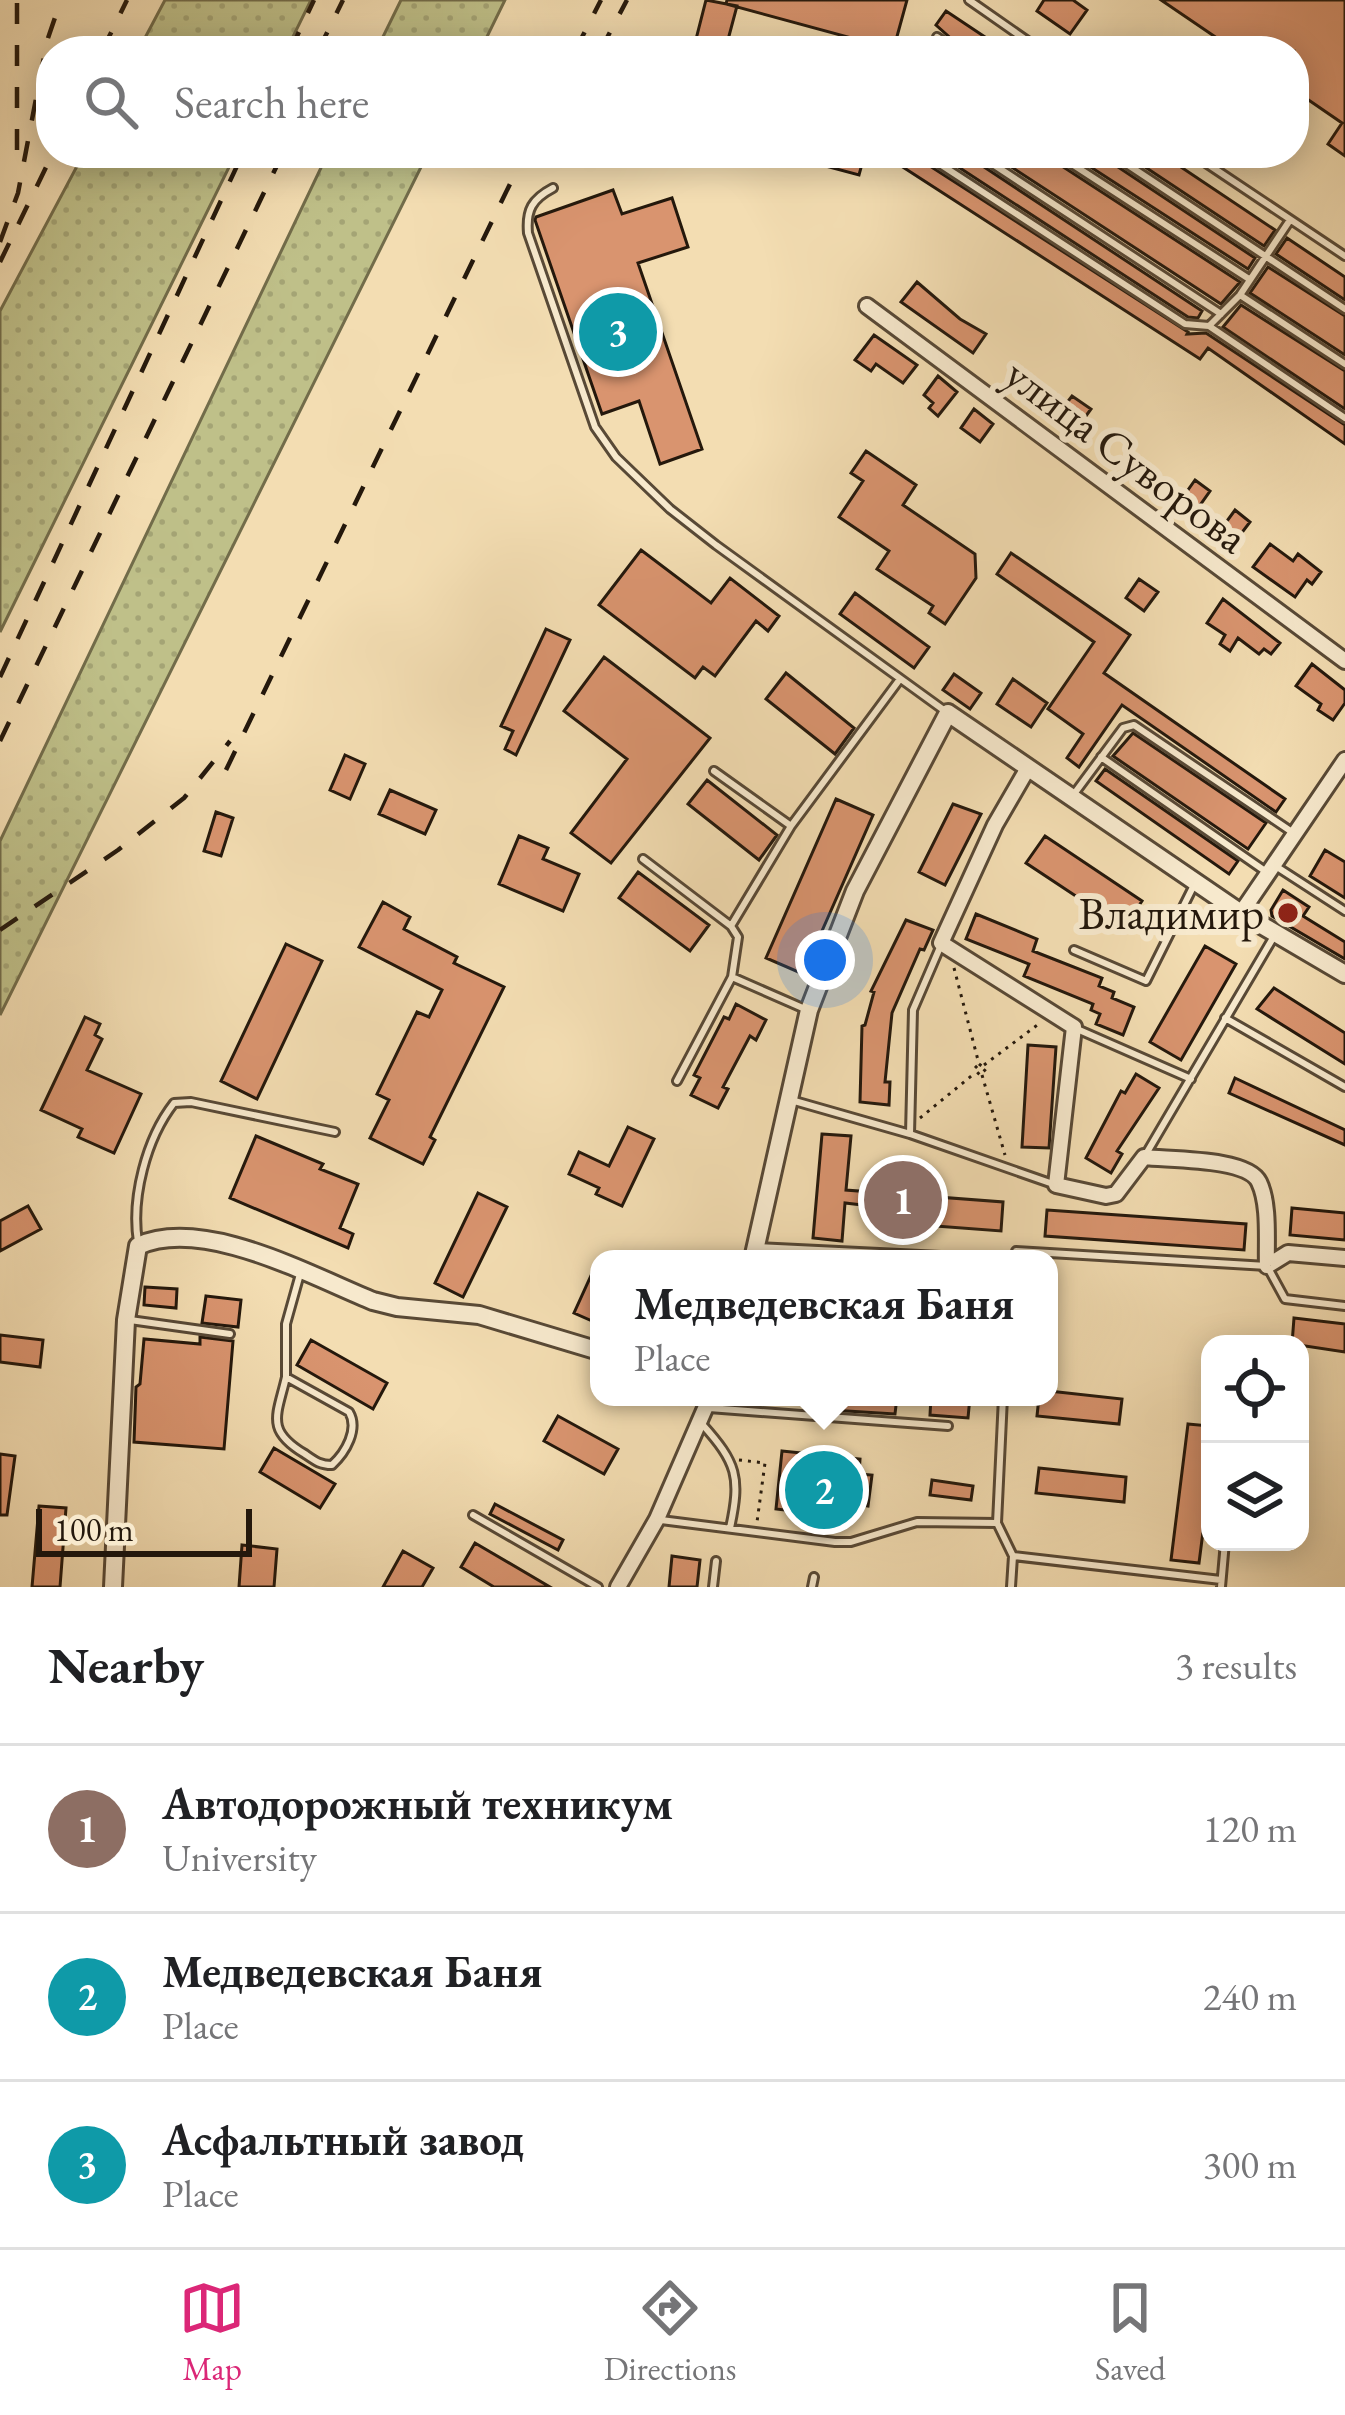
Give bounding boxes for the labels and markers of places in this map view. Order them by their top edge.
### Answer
pin: 3 [579,287,657,377]
place label: Владимир [1079,884,1264,942]
marker: Владимир [1275,900,1301,926]
pin: 1 [864,1155,942,1245]
pin: 2 [785,1445,863,1535]

